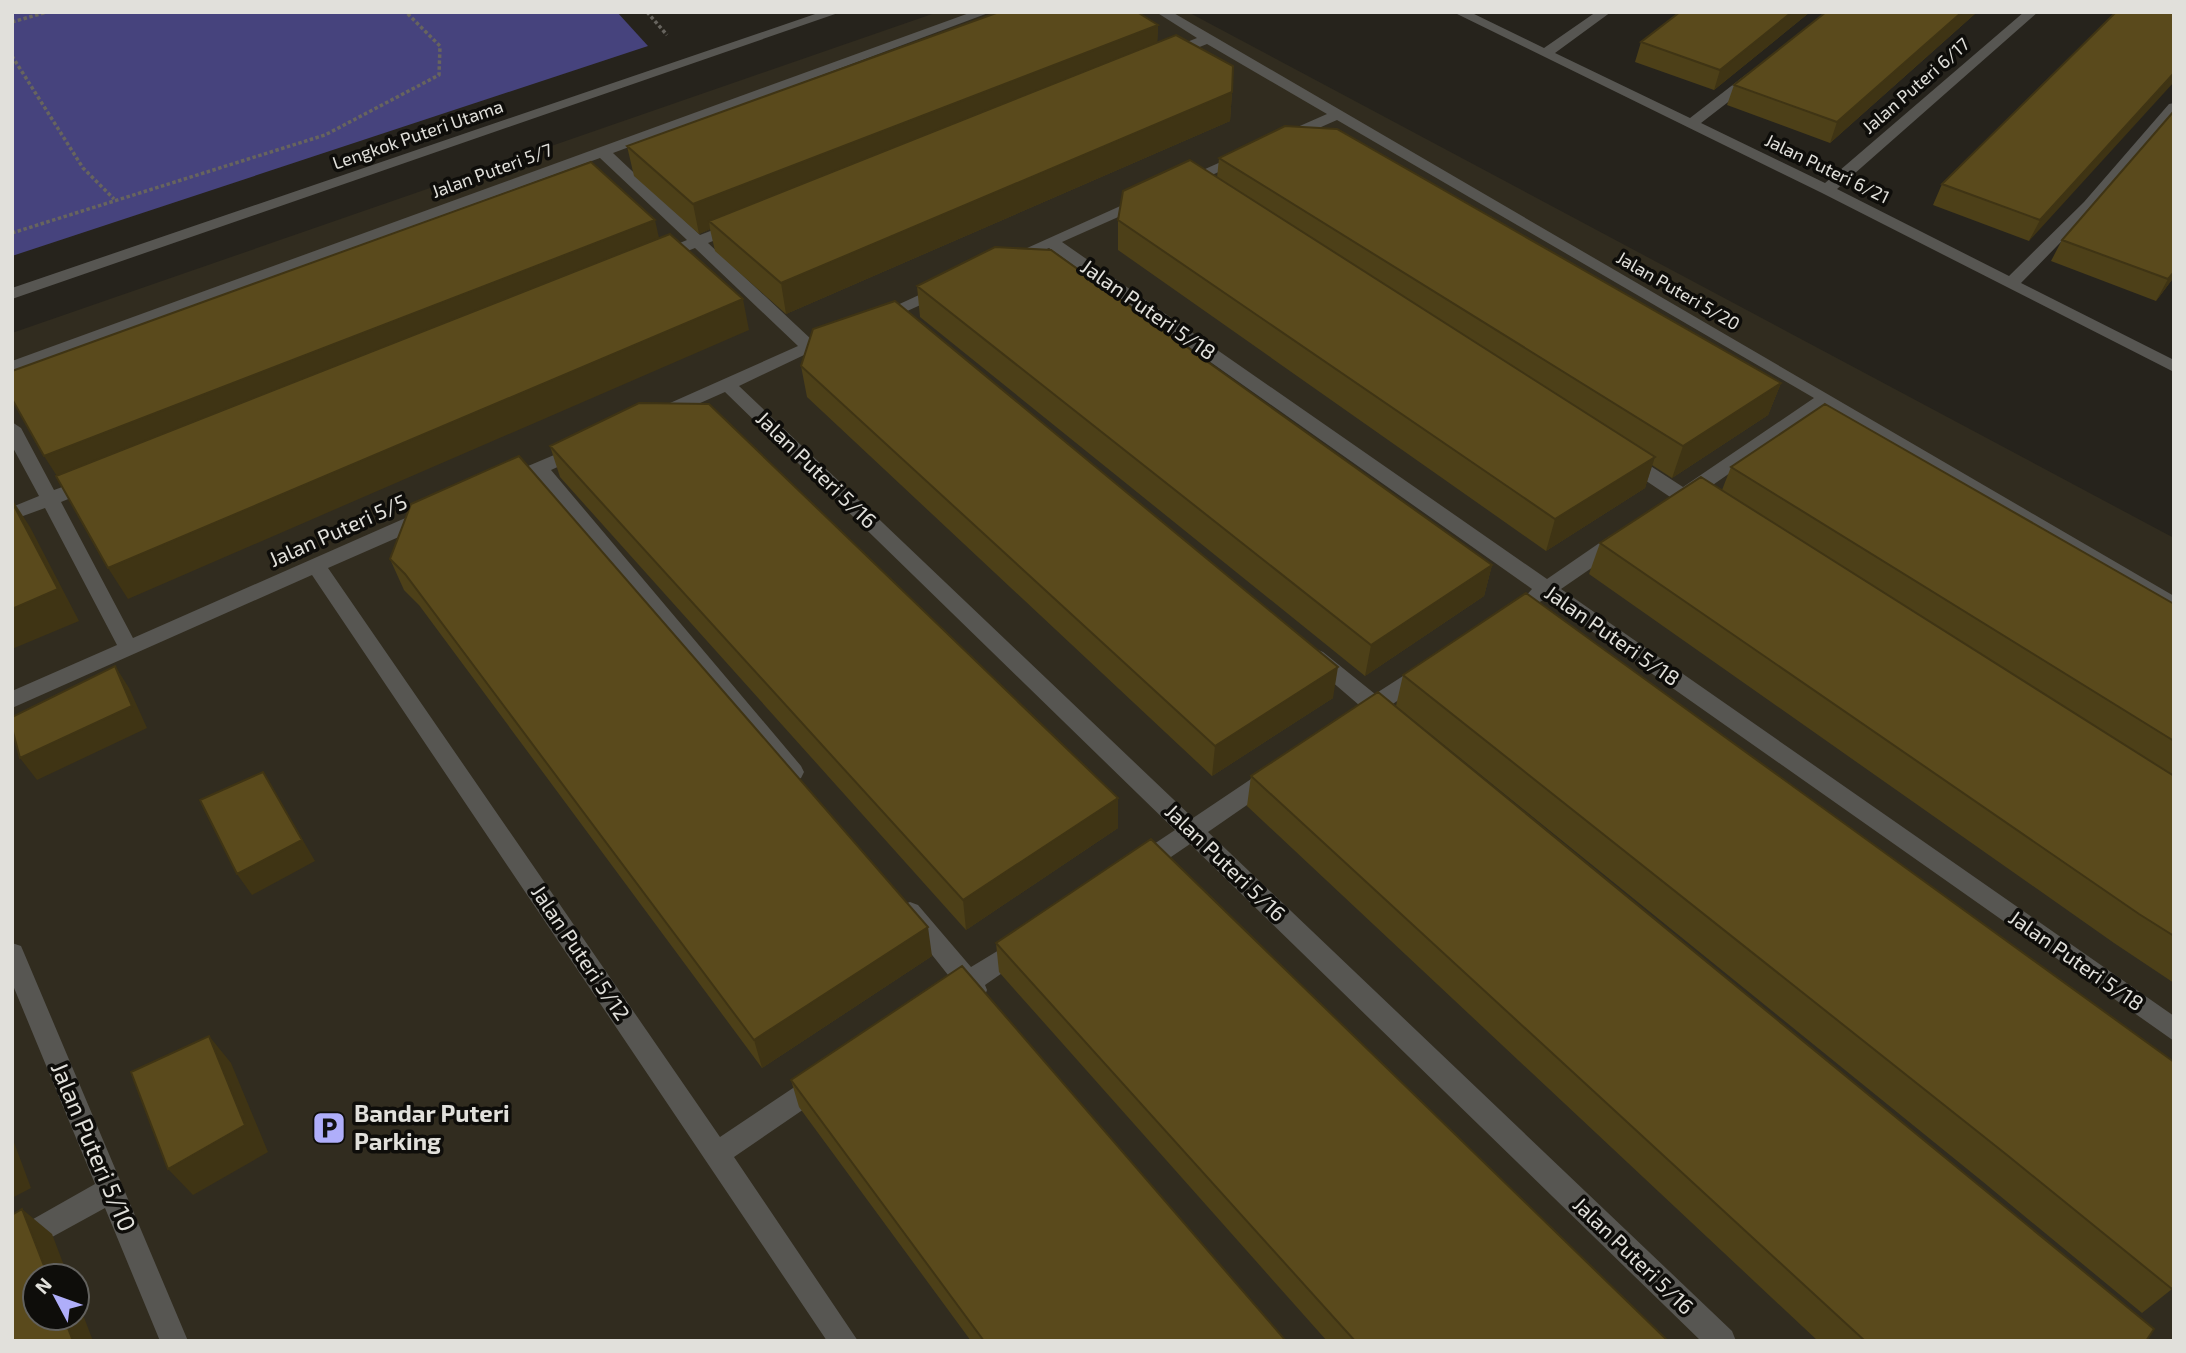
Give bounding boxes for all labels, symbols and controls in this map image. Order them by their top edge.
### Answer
street label: Jalan Puteri 6/17 [1857,33,1973,138]
street label: Lengkok Puteri Utama [329,95,506,174]
street label: Jalan Puteri 6/21 [1762,128,1893,208]
street label: Jalan Puteri 5/7 [428,138,555,202]
street label: Jalan Puteri 5/20 [1613,246,1744,334]
street label: Jalan Puteri 5/18 [1077,253,1221,364]
street label: Jalan Puteri 5/16 [752,405,882,533]
street label: Jalan Puteri 5/5 [264,488,410,571]
street label: Jalan Puteri 5/18 [1541,579,1685,690]
street label: Jalan Puteri 5/16 [1161,798,1291,926]
street label: Jalan Puteri 5/12 [527,880,636,1024]
street label: Jalan Puteri 5/18 [2005,904,2149,1015]
street label: Jalan Puteri 5/10 [46,1057,143,1235]
place label: Bandar Puteri Parking [354,1098,510,1155]
parking icon: Bandar Puteri Parking [310,1109,348,1147]
street label: Jalan Puteri 5/16 [1569,1191,1699,1319]
north arrow [21,1262,91,1332]
text: N [30,1273,56,1298]

